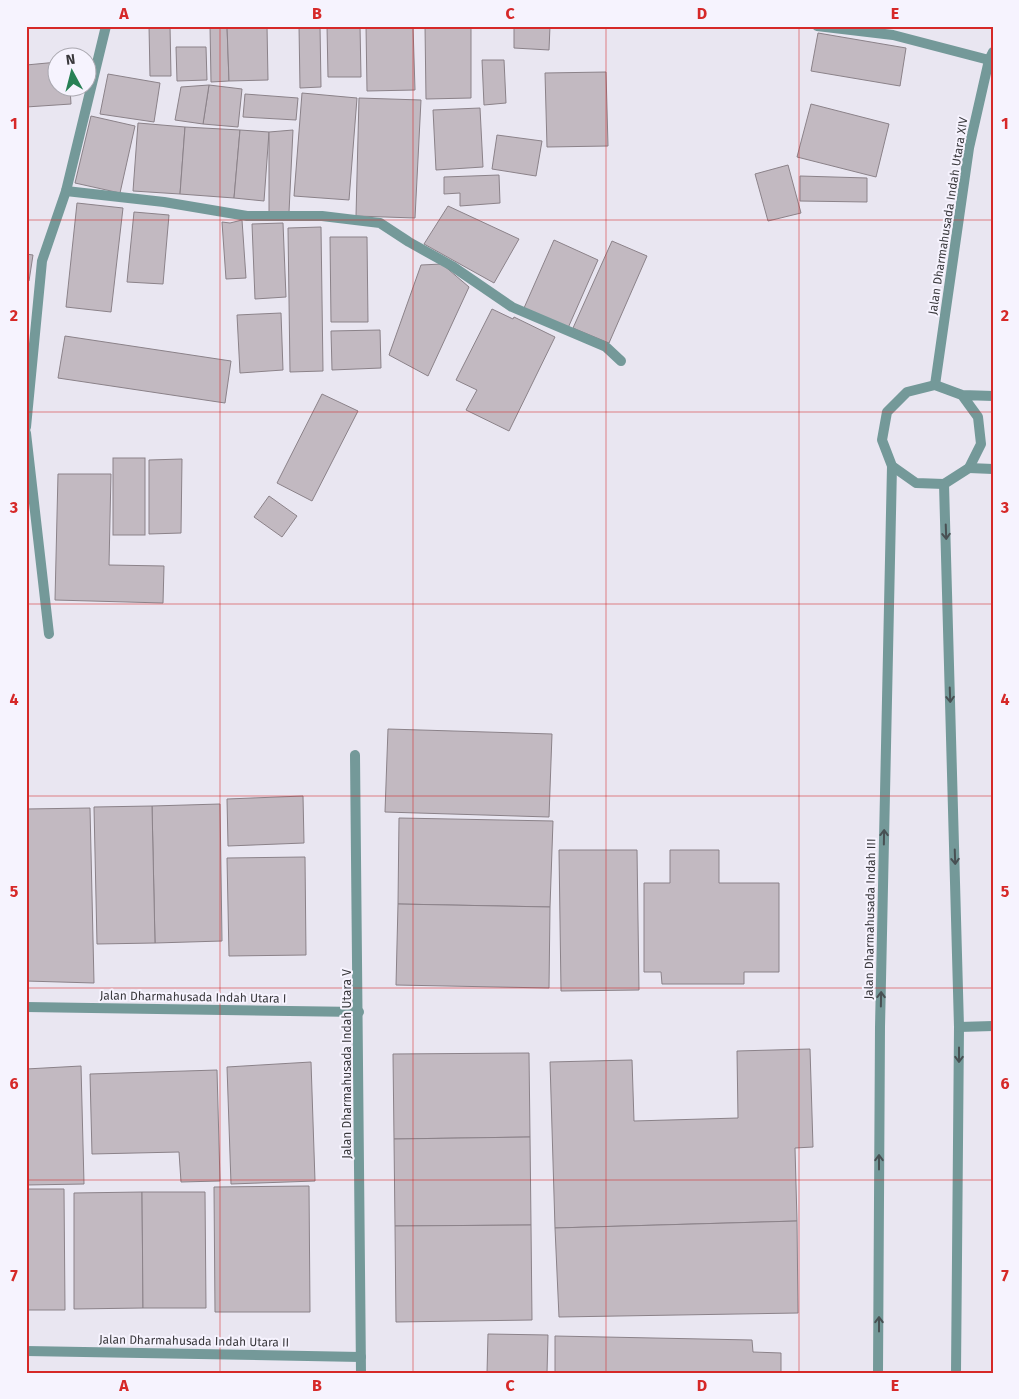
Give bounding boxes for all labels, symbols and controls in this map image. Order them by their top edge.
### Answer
text: A [118,4,129,23]
text: B [312,4,322,23]
text: C [505,4,515,23]
text: D [697,4,707,23]
text: E [891,4,899,23]
north arrow [48,48,98,98]
text: N [65,51,76,69]
text: 1 [10,114,18,133]
text: 1 [1001,114,1009,133]
street label: Jalan Dharmahusada Indah Utara XIV [925,116,971,316]
text: 2 [10,306,18,325]
text: 2 [1001,306,1009,325]
text: 3 [9,498,18,517]
text: 3 [1000,498,1009,517]
one-way arrow [941,524,951,540]
one-way arrow [945,686,955,703]
text: 4 [9,690,19,709]
text: 4 [1000,690,1010,709]
one-way arrow [879,829,889,845]
street label: Jalan Dharmahusada Indah III [862,838,878,1000]
one-way arrow [950,849,959,865]
text: 5 [10,882,19,901]
text: 5 [1001,882,1010,901]
street label: Jalan Dharmahusada Indah Utara V [340,969,354,1159]
street label: Jalan Dharmahusada Indah Utara I [100,988,286,1006]
one-way arrow [876,991,885,1007]
one-way arrow [954,1046,964,1062]
text: 6 [9,1074,19,1093]
text: 6 [1000,1074,1010,1093]
one-way arrow [874,1154,884,1170]
text: 7 [10,1266,18,1285]
text: 7 [1001,1266,1009,1285]
one-way arrow [874,1316,884,1332]
street label: Jalan Dharmahusada Indah Utara II [99,1332,289,1350]
text: A [118,1376,129,1395]
text: B [312,1376,322,1395]
text: C [505,1376,515,1395]
text: D [697,1376,707,1395]
text: E [891,1376,899,1395]

